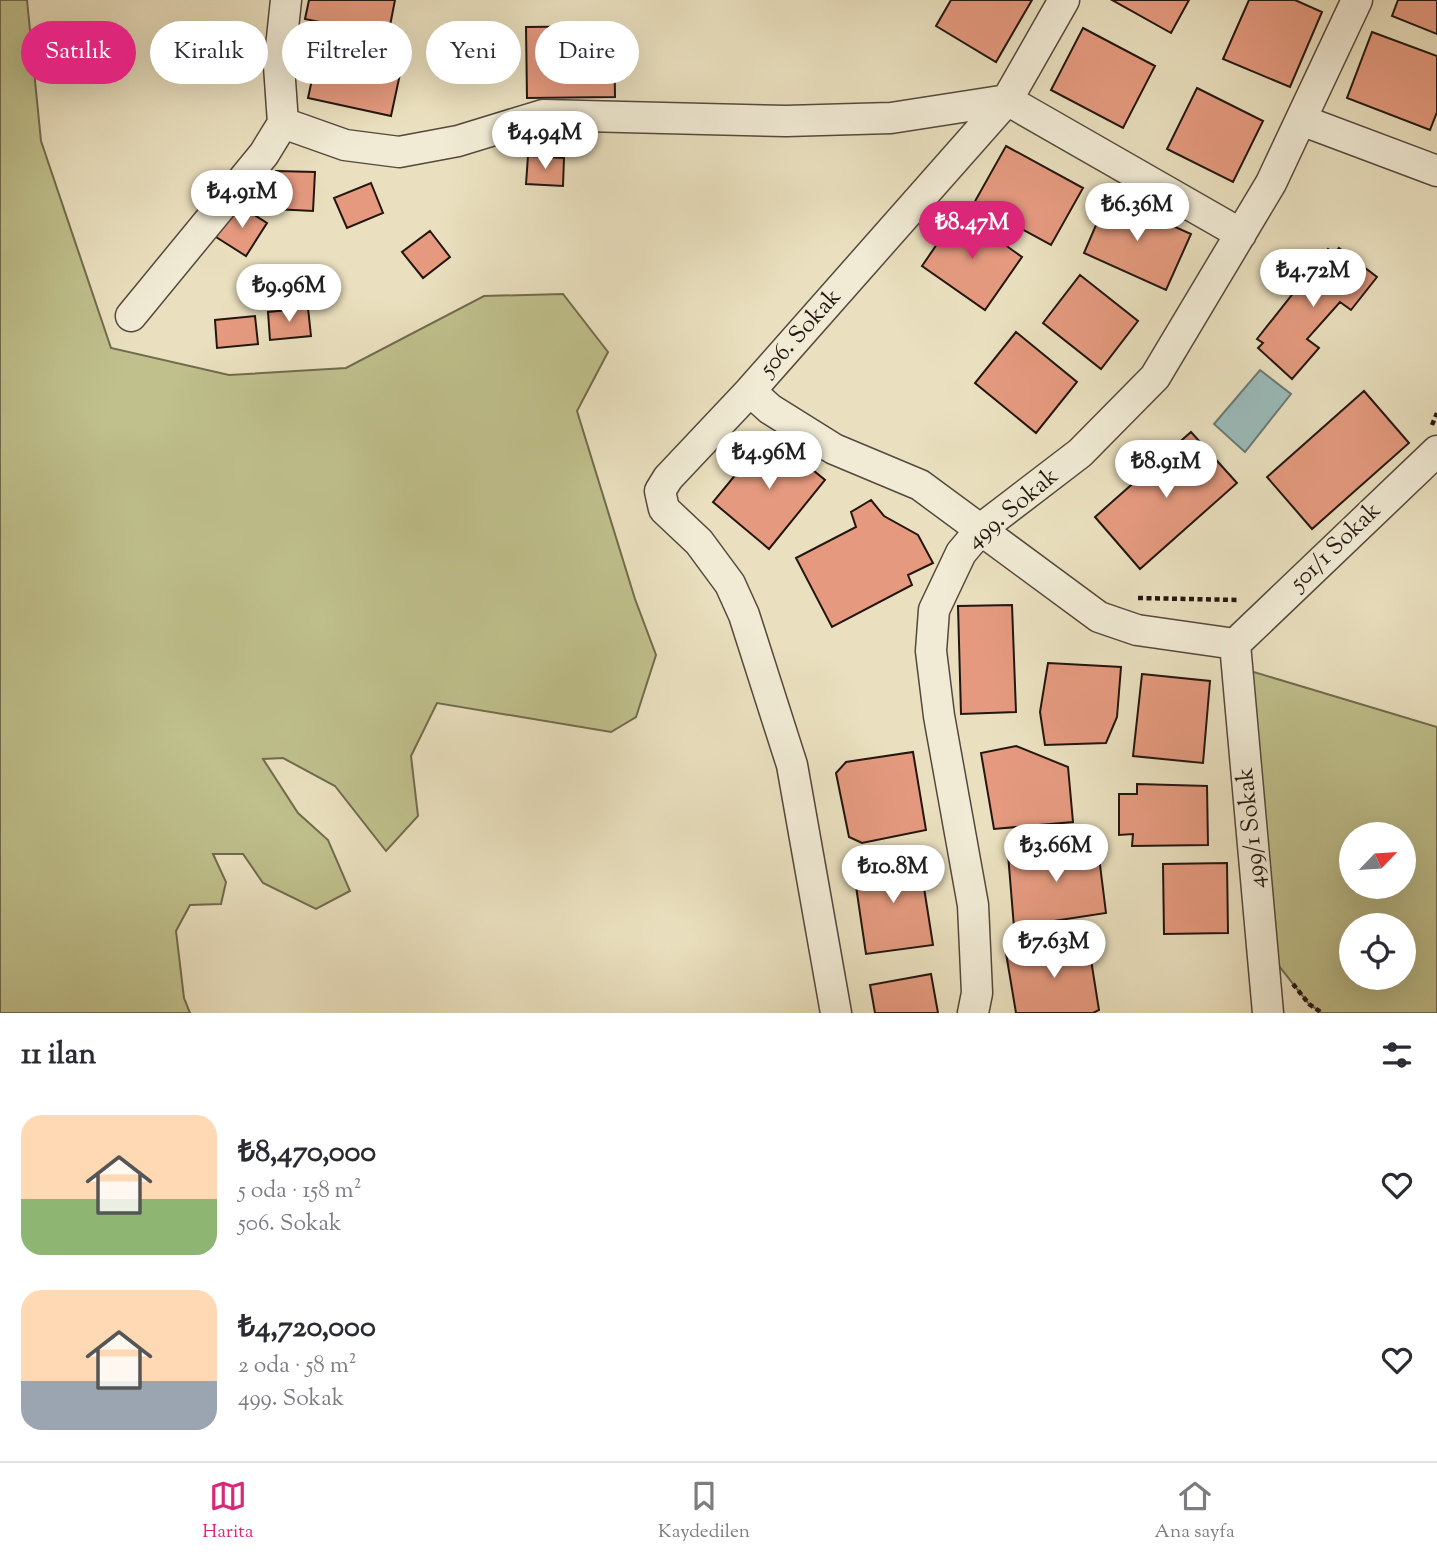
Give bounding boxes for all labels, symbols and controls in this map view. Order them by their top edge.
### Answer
chip: Satılık [21,21,136,84]
chip: Kiralık [150,21,268,84]
chip: Filtreler [282,21,412,84]
chip: Yeni [426,21,521,84]
chip: Daire [535,21,639,84]
pin: ₺4.94M [488,111,602,171]
text: ₺4.94M [508,117,582,150]
pin: ₺4.91M [185,170,299,230]
text: ₺4.91M [207,176,277,209]
pin: ₺6.36M [1080,184,1194,243]
text: ₺6.36M [1101,189,1173,222]
pin: ₺8.47M [915,202,1029,261]
text: ₺8.47M [935,207,1009,240]
pin: ₺4.72M [1256,250,1370,309]
text: ₺4.72M [1276,255,1350,288]
pin: ₺9.96M [232,264,346,324]
text: ₺9.96M [252,270,326,303]
street label: 506. Sokak [751,281,850,386]
pin: ₺4.96M [712,432,826,491]
text: ₺4.96M [732,437,806,470]
pin: ₺8.91M [1109,440,1223,500]
text: ₺8.91M [1131,446,1201,479]
street label: 499. Sokak [960,460,1066,558]
street label: 501/1 Sokak [1281,495,1389,601]
street label: 499/1 Sokak [1229,766,1275,890]
north arrow [1339,822,1416,900]
map controls [1339,822,1416,990]
pin: ₺3.66M [999,824,1113,884]
text: ₺3.66M [1020,830,1092,863]
pin: ₺10.8M [836,846,950,905]
text: ₺10.8M [858,851,928,884]
button: locate [1339,913,1416,990]
pin: ₺7.63M [997,920,1111,980]
text: ₺7.63M [1019,926,1089,959]
text: 11 ilan [21,1034,96,1077]
icon: filters [1378,1036,1416,1074]
text: ₺8,470,000 [238,1132,376,1175]
icon: home [77,1143,161,1227]
icon: heart [1378,1166,1416,1204]
text: 5 oda · 158 m² [238,1175,361,1208]
text: 506. Sokak [238,1208,342,1241]
text: ₺4,720,000 [238,1307,376,1350]
icon: home [77,1318,161,1402]
icon: heart [1378,1341,1416,1379]
text: 2 oda · 58 m² [238,1350,356,1383]
text: 499. Sokak [238,1383,344,1416]
tab: Harita [202,1477,253,1546]
tab: Kaydedilen [658,1477,750,1546]
tab: Ana sayfa [1155,1477,1235,1546]

